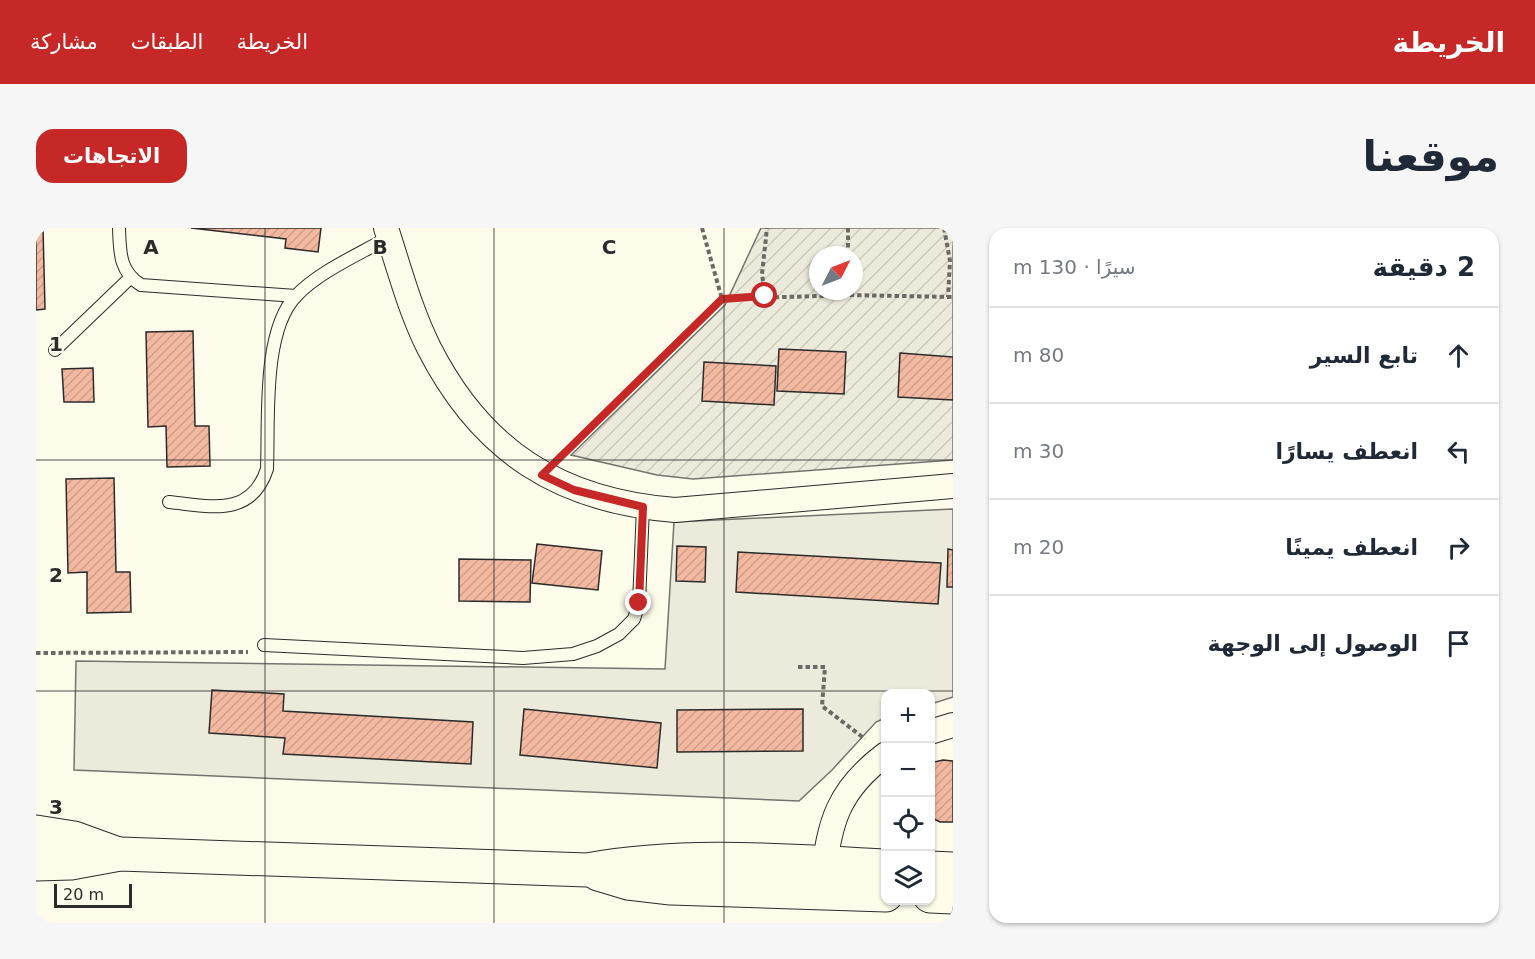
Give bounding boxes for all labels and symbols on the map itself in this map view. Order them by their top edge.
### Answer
text: A [143,235,159,259]
text: B [372,235,388,259]
text: C [602,235,616,259]
north arrow [809,246,863,300]
route start [751,282,777,308]
text: 1 [49,332,63,356]
text: 2 [49,563,63,587]
route end [625,589,651,615]
text: 3 [49,795,63,819]
scale bar [54,881,132,908]

